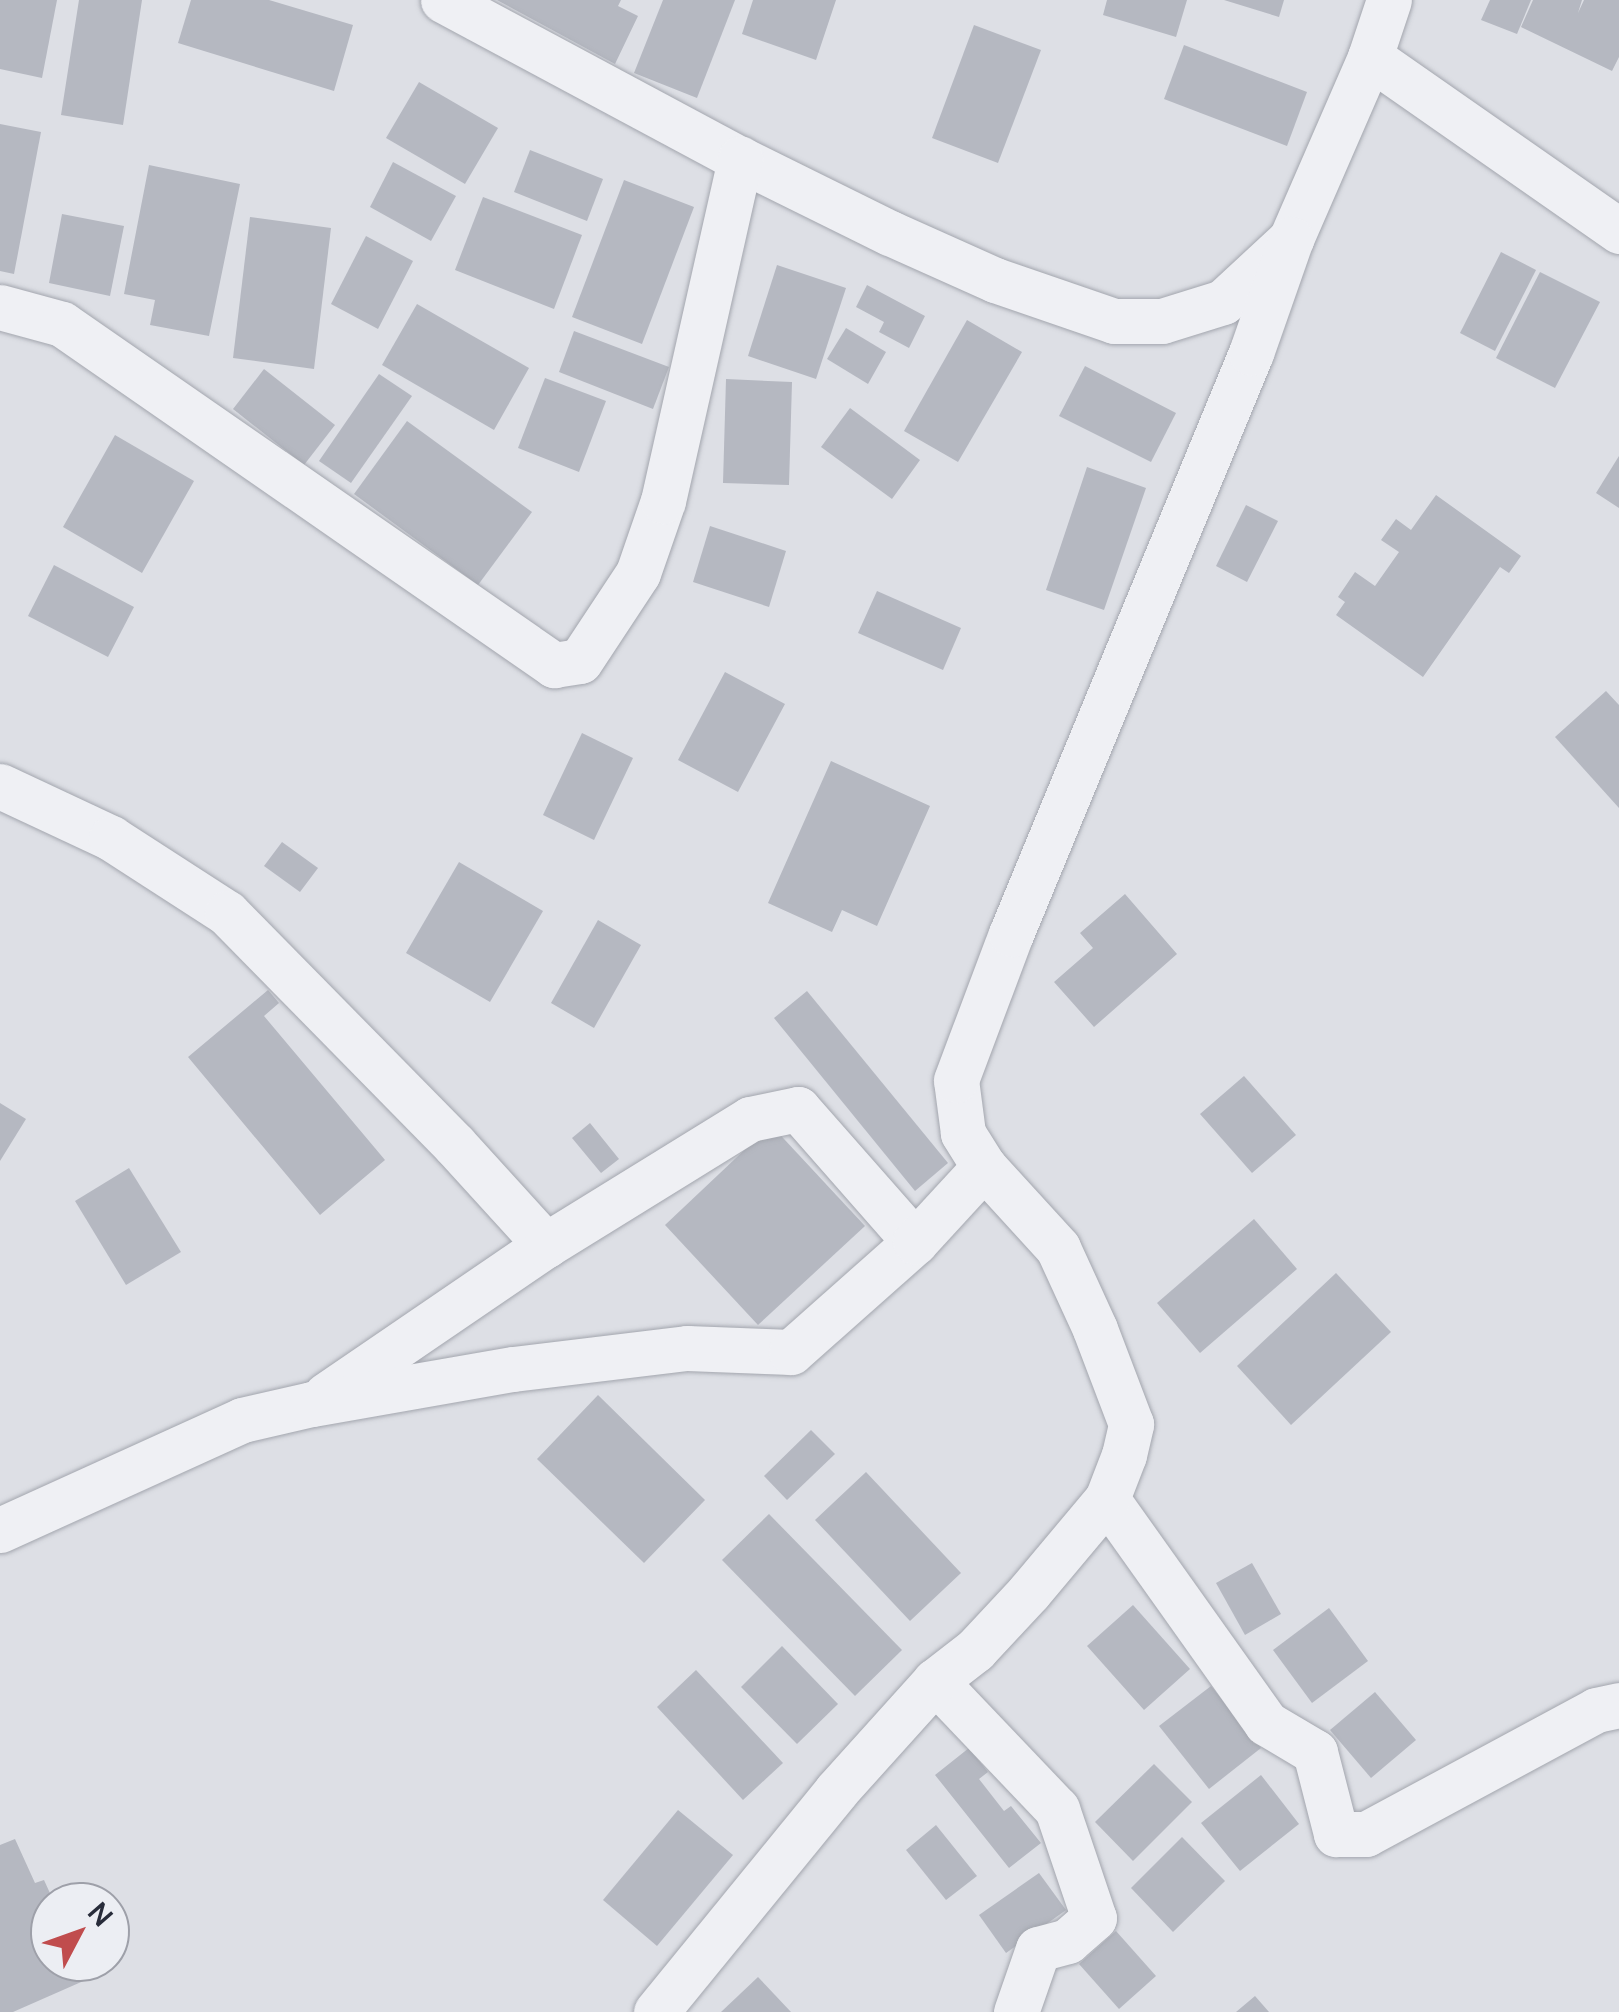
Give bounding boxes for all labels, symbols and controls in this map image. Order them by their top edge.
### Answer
north arrow [30,1882,130,1982]
text: N [80,1894,122,1934]

